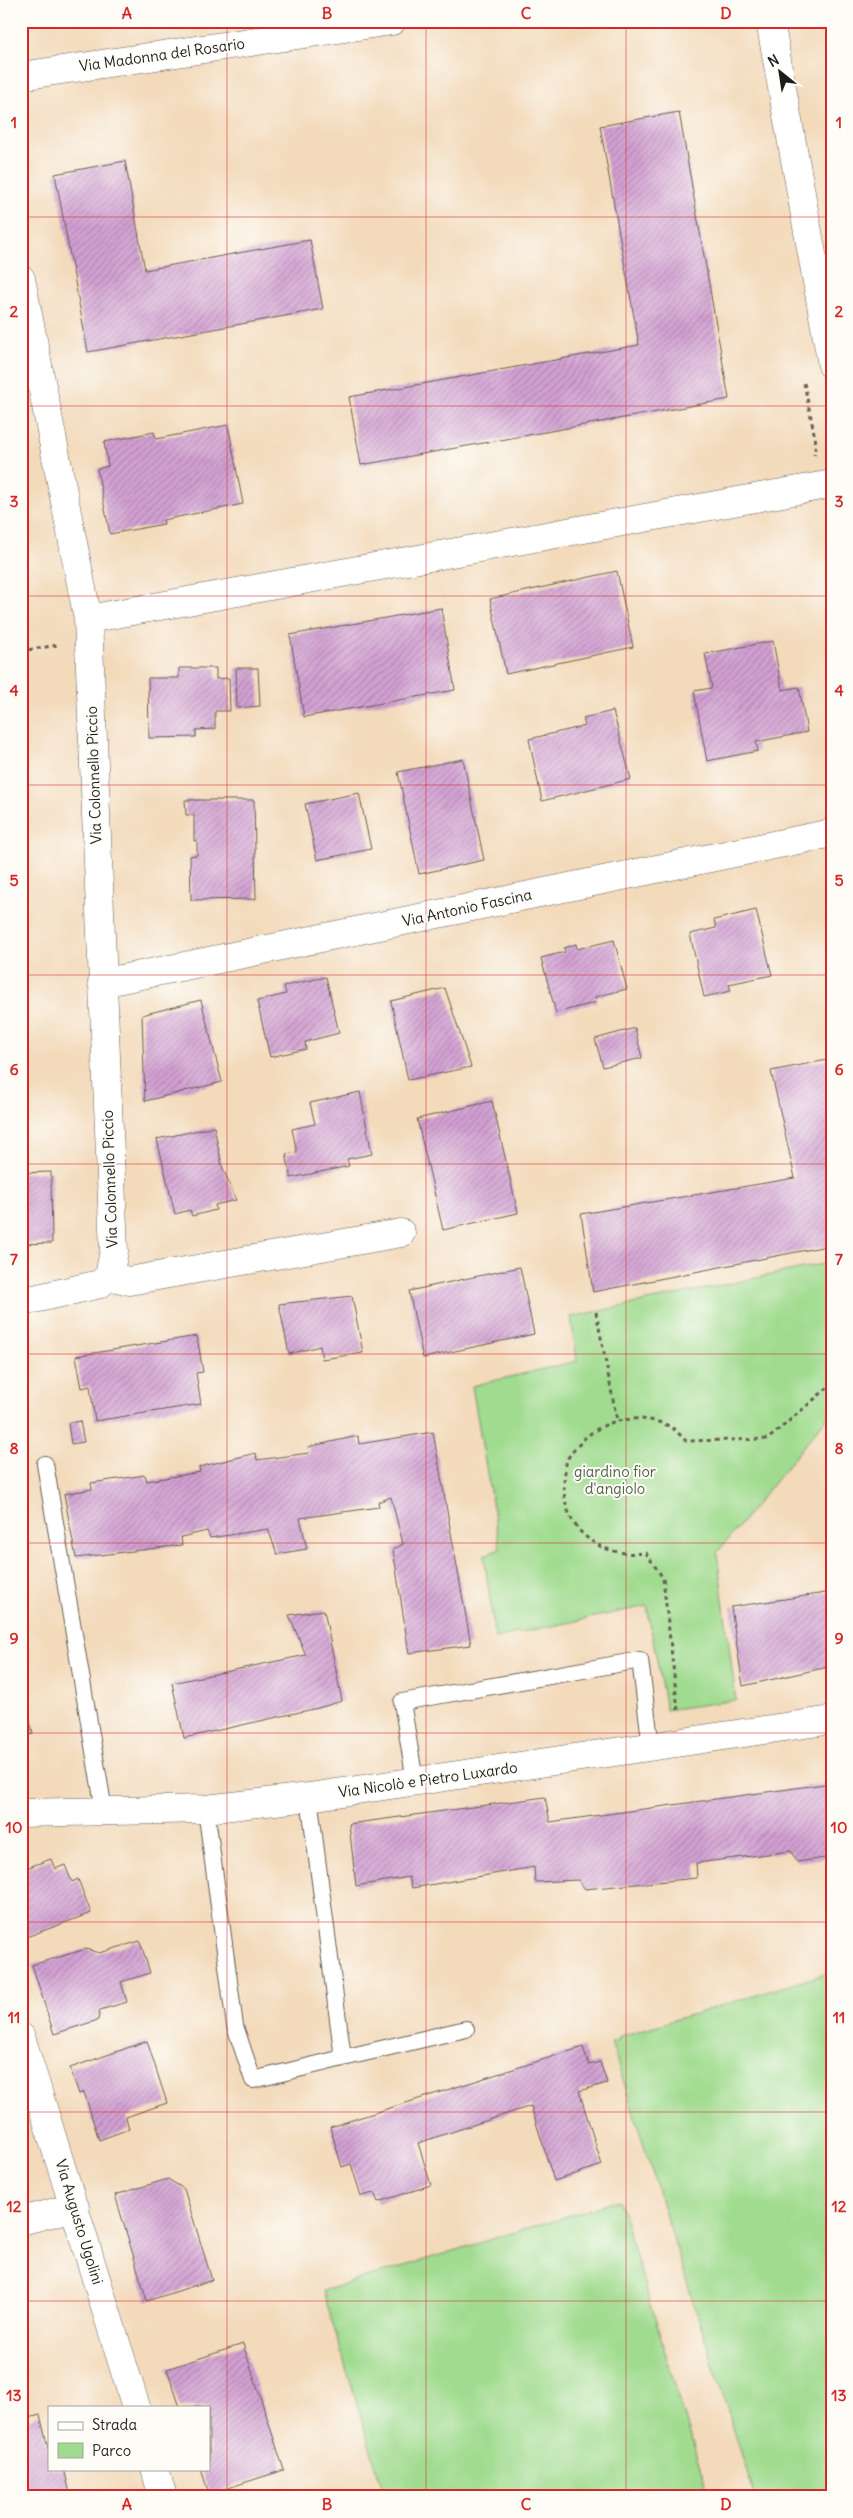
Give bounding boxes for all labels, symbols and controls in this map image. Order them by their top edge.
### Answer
text: A [122,3,132,23]
text: B [322,3,333,23]
text: C [521,3,532,23]
text: D [720,3,732,23]
street label: Via Madonna del Rosario [78,33,246,76]
north arrow [756,48,806,98]
text: N [765,51,782,71]
text: 1 [11,112,17,132]
text: 1 [836,112,842,132]
text: 2 [10,301,19,321]
text: 2 [835,301,844,321]
text: 3 [9,491,19,511]
text: 3 [834,491,844,511]
text: 4 [9,680,19,700]
text: 4 [834,680,844,700]
street label: Via Colonnello Piccio [82,706,105,844]
text: 5 [9,870,19,890]
text: 5 [834,870,844,890]
street label: Via Antonio Fascina [400,884,534,931]
text: 6 [9,1059,19,1079]
text: 6 [834,1059,844,1079]
street label: Via Colonnello Piccio [98,1110,121,1248]
text: 7 [10,1249,18,1269]
text: 7 [835,1249,843,1269]
text: 8 [9,1438,19,1458]
text: 8 [834,1438,844,1458]
park label: giardino fior d'angiolo [574,1462,656,1498]
text: 9 [9,1628,19,1648]
text: 9 [834,1628,844,1648]
street label: Via Nicolò e Pietro Luxardo [337,1758,519,1801]
text: 10 [6,1817,22,1837]
text: 10 [831,1817,847,1837]
text: 11 [8,2007,20,2027]
text: 11 [833,2007,845,2027]
street label: Via Augusto Ugolini [51,2157,108,2287]
text: 12 [6,2196,22,2216]
text: 12 [831,2196,847,2216]
text: 13 [6,2385,22,2405]
text: 13 [831,2385,847,2405]
legend [48,2406,210,2470]
text: Strada [92,2415,137,2434]
text: Parco [92,2441,131,2460]
text: A [122,2494,132,2514]
text: B [322,2494,333,2514]
text: C [521,2494,532,2514]
text: D [720,2494,732,2514]

